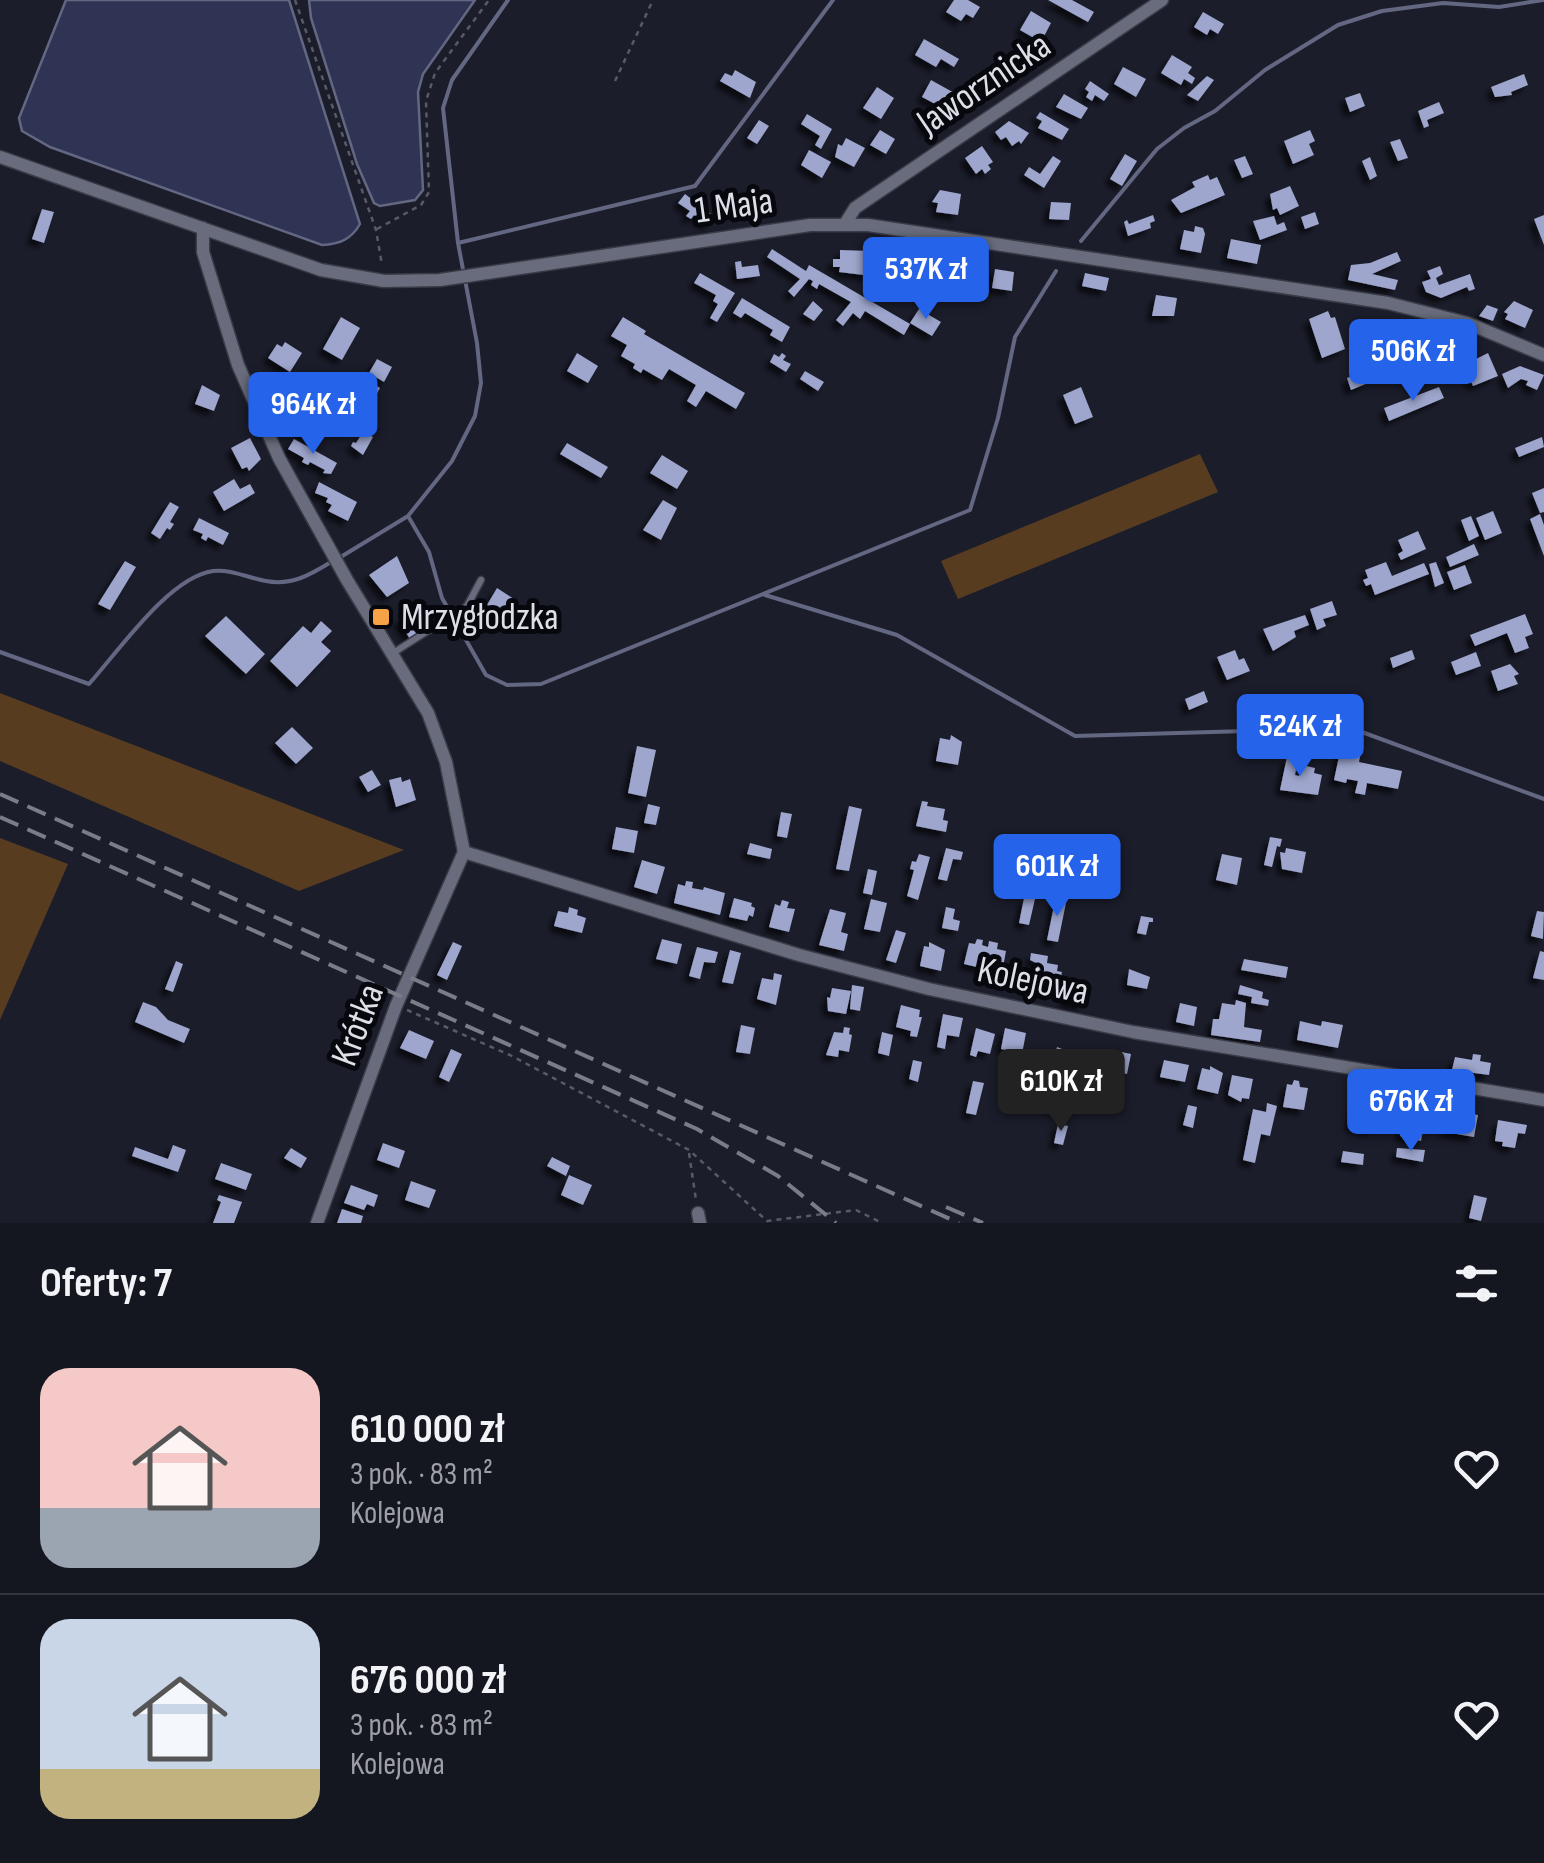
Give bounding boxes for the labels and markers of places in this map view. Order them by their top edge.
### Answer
pin: 537K zł [834,237,1018,322]
pin: 506K zł [1321,319,1505,404]
pin: 964K zł [221,372,405,457]
place label: Mrzygłodzka [401,595,559,640]
marker: Mrzygłodzka [370,606,392,628]
pin: 524K zł [1208,694,1392,779]
pin: 601K zł [965,834,1149,919]
pin: 610K zł [969,1049,1153,1134]
pin: 676K zł [1319,1069,1503,1154]

